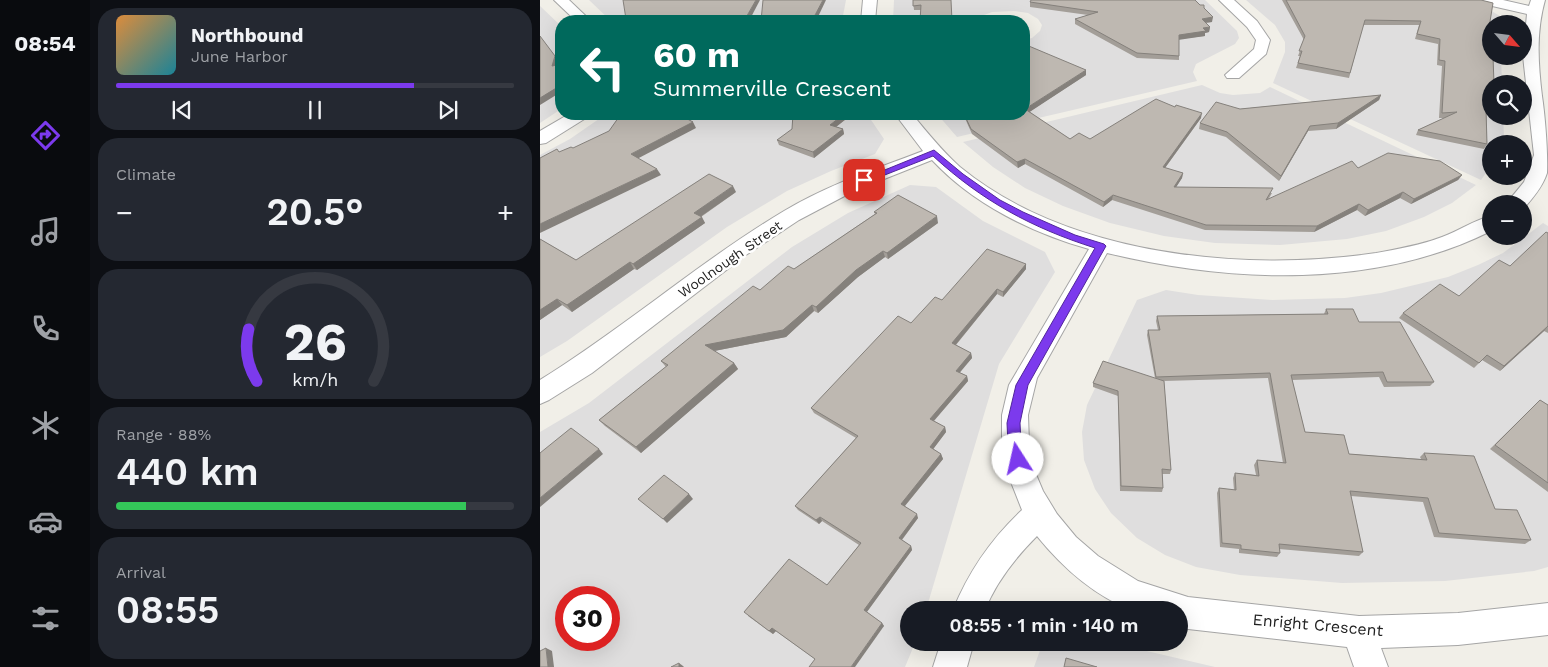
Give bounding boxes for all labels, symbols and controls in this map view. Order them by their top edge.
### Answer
north arrow [1482,15,1532,65]
map controls [1482,15,1532,245]
text: Northbound [191,24,303,47]
text: 08:54 [14,31,76,56]
text: 60 m [653,34,740,76]
icon: left [570,35,635,100]
text: June Harbor [191,47,288,66]
button: search [1482,75,1532,125]
text: Summerville Crescent [653,76,891,101]
icon: previous [168,96,196,124]
icon: pause [301,96,329,124]
icon: next [434,96,462,124]
icon: directions [28,118,63,153]
button: + [1482,135,1532,185]
pin [843,159,885,201]
text: Climate [116,165,176,184]
icon: arrive [850,166,878,194]
text: 20.5° [266,190,364,234]
button: − [1482,195,1532,245]
text: − [116,196,133,229]
text: + [497,196,514,229]
icon: music [28,214,63,249]
street label: Woolnough Street [675,217,785,301]
icon: phone [28,311,63,346]
text: 26 [283,312,347,373]
text: km/h [292,369,338,390]
icon: climate [28,408,63,443]
text: Range · 88% [116,425,211,444]
position arrow [991,432,1043,484]
text: 440 km [116,450,259,494]
icon: car [28,504,63,539]
text: Arrival [116,563,166,582]
speed limit sign: 30 [555,586,620,651]
text: 08:55 [116,588,219,632]
icon: filters [28,601,63,636]
street label: Enright Crescent [1252,610,1384,640]
text: 08:55 · 1 min · 140 m [950,614,1138,637]

